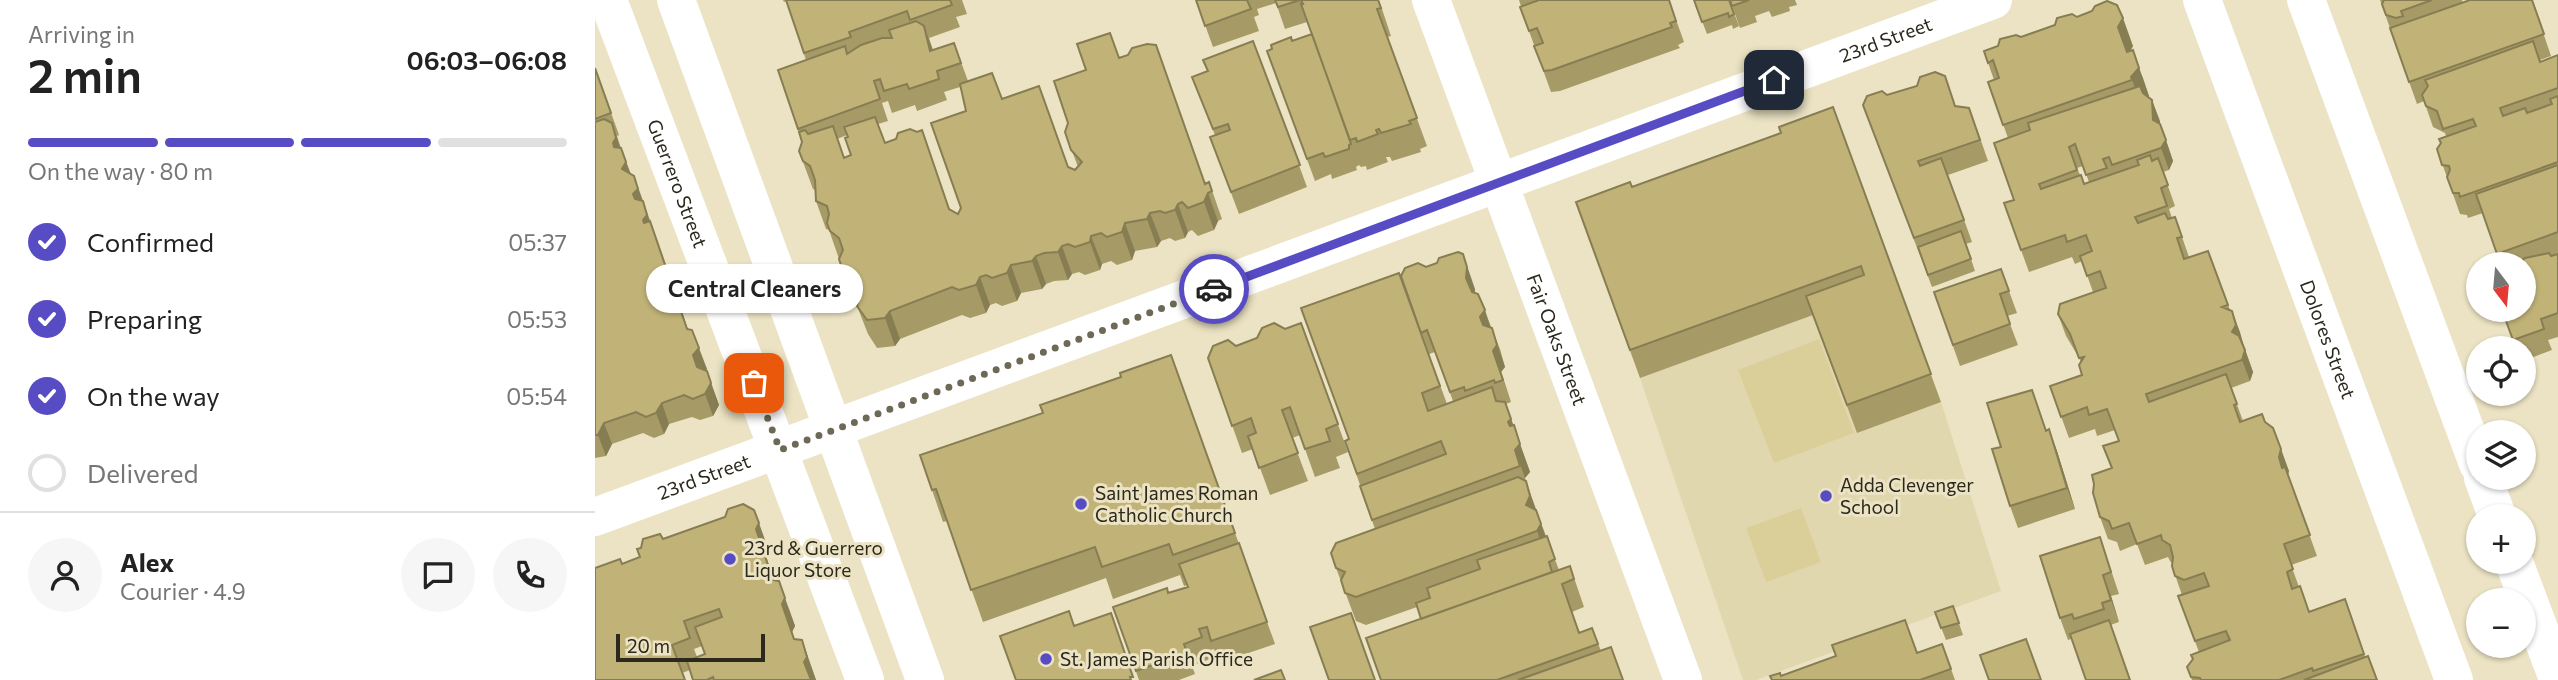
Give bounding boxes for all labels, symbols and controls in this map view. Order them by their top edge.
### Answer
street label: 23rd Street [1836,12,1935,67]
text: Arriving in [28,20,135,48]
text: 06:03–06:08 [407,44,567,75]
text: 2 min [28,46,142,102]
pin [1744,50,1804,110]
icon: home [1755,61,1793,99]
street label: Guerrero Street [643,116,713,251]
text: On the way · 80 m [28,157,213,185]
icon: check [28,223,66,261]
text: Confirmed [87,226,214,257]
text: 05:37 [508,228,567,256]
north arrow [2466,252,2536,322]
map controls [2466,252,2536,658]
courier [1179,254,1249,324]
callout: Central Cleaners [646,264,863,313]
icon: car [1195,270,1233,308]
street label: Fair Oaks Street [1522,270,1592,408]
text: Central Cleaners [668,274,841,302]
street label: Dolores Street [2296,277,2361,402]
icon: check [28,300,66,338]
text: Preparing [87,303,202,334]
text: 05:53 [507,305,567,333]
button: locate [2466,336,2536,406]
pin [724,353,784,413]
icon: bag [735,364,773,402]
icon: check [28,377,66,415]
text: On the way [87,380,220,411]
text: 05:54 [506,382,567,410]
button: layers [2466,420,2536,490]
street label: 23rd Street [654,449,753,504]
text: Delivered [87,457,198,488]
place label: Adda Clevenger School [1840,473,1974,518]
place label: Saint James Roman Catholic Church [1095,481,1259,526]
marker: Adda Clevenger School [1818,488,1834,504]
marker: Saint James Roman Catholic Church [1073,496,1089,512]
button: + [2466,504,2536,574]
place label: 23rd & Guerrero Liquor Store [744,536,883,581]
button: person [28,538,102,612]
button: chat [401,538,475,612]
button: phone [493,538,567,612]
text: Alex [120,546,174,577]
marker: 23rd & Guerrero Liquor Store [722,551,738,567]
text: Courier · 4.9 [120,577,246,605]
button: − [2466,588,2536,658]
scale bar [616,631,765,663]
text: 20 m [627,634,670,657]
place label: St. James Parish Office [1060,647,1253,670]
marker: St. James Parish Office [1038,651,1054,667]

